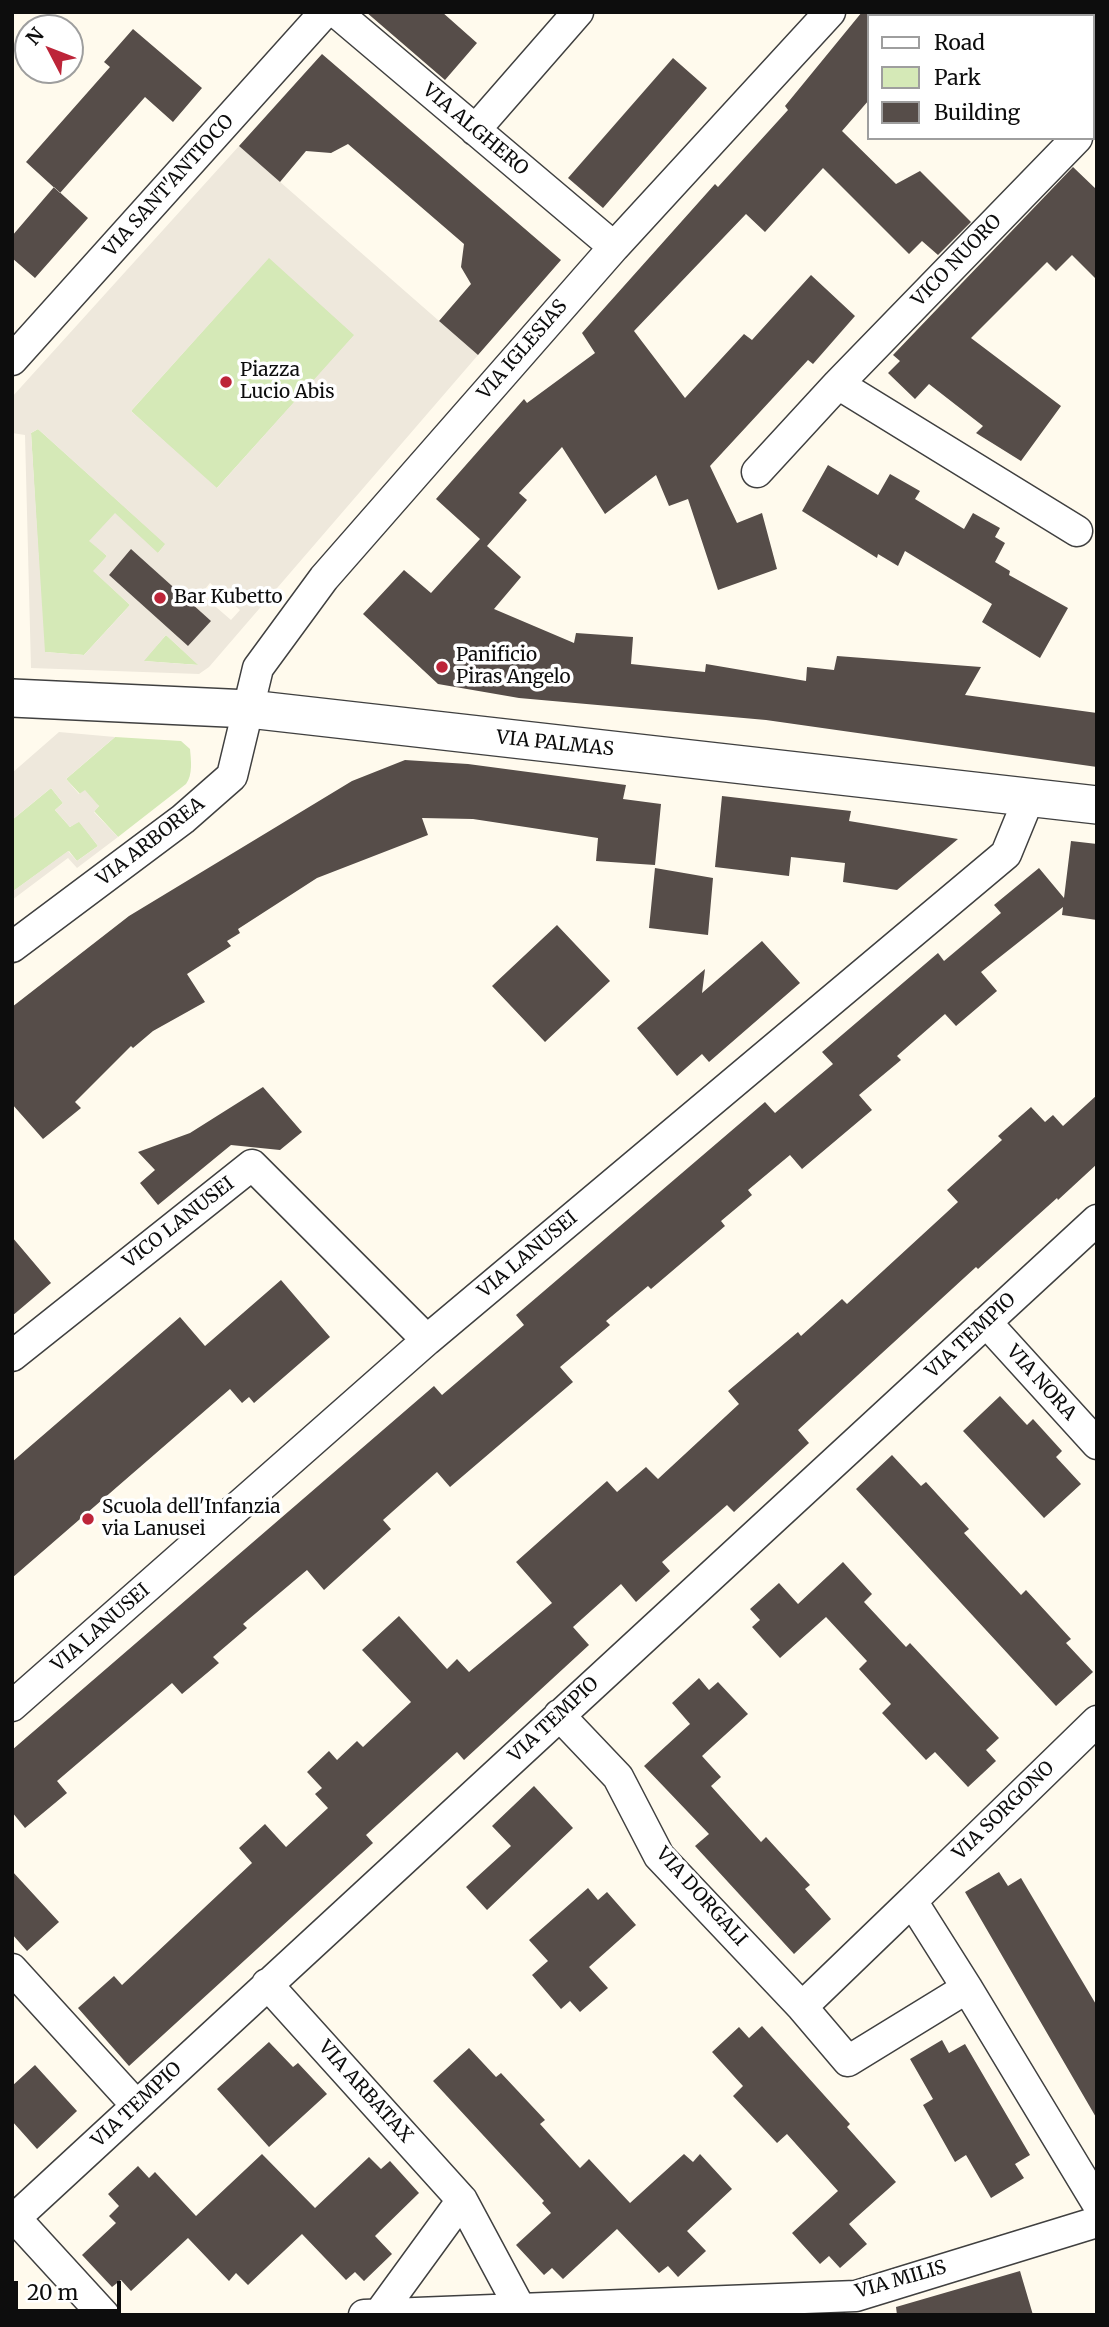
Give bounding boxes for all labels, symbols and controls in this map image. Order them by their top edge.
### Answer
north arrow [14,14,84,84]
legend [867,14,1095,140]
text: N [21,23,49,50]
text: Road [934,29,985,56]
text: Park [934,64,981,91]
street label: VIA ALGHERO [418,79,532,181]
text: Building [934,99,1020,126]
street label: VIA SANT'ANTIOCO [99,110,239,262]
street label: VICO NUORO [907,210,1007,312]
street label: VIA IGLESIAS [473,295,573,405]
place label: Piazza Lucio Abis [240,360,335,404]
marker: Piazza Lucio Abis [218,374,234,390]
place label: Bar Kubetto [174,587,283,609]
marker: Bar Kubetto [152,590,168,606]
place label: Panificio Piras Angelo [456,645,571,689]
marker: Panificio Piras Angelo [434,659,450,675]
street label: VIA PALMAS [495,726,615,762]
street label: VIA ARBOREA [93,793,209,891]
street label: VICO LANUSEI [119,1173,239,1273]
street label: VIA LANUSEI [474,1207,582,1303]
street label: VIA TEMPIO [921,1289,1021,1383]
street label: VIA NORA [1001,1341,1081,1425]
place label: Scuola dell'Infanzia via Lanusei [102,1497,280,1541]
marker: Scuola dell'Infanzia via Lanusei [80,1511,96,1527]
street label: VIA LANUSEI [47,1579,155,1677]
street label: VIA TEMPIO [504,1673,604,1767]
street label: VIA SORGONO [949,1757,1059,1865]
street label: VIA DORGALI [651,1843,751,1951]
street label: VIA ARBATAX [313,2036,417,2148]
street label: VIA TEMPIO [87,2058,187,2152]
street label: VIA MILIS [853,2256,949,2304]
scale bar [18,2268,124,2312]
text: 20 m [27,2279,78,2306]

